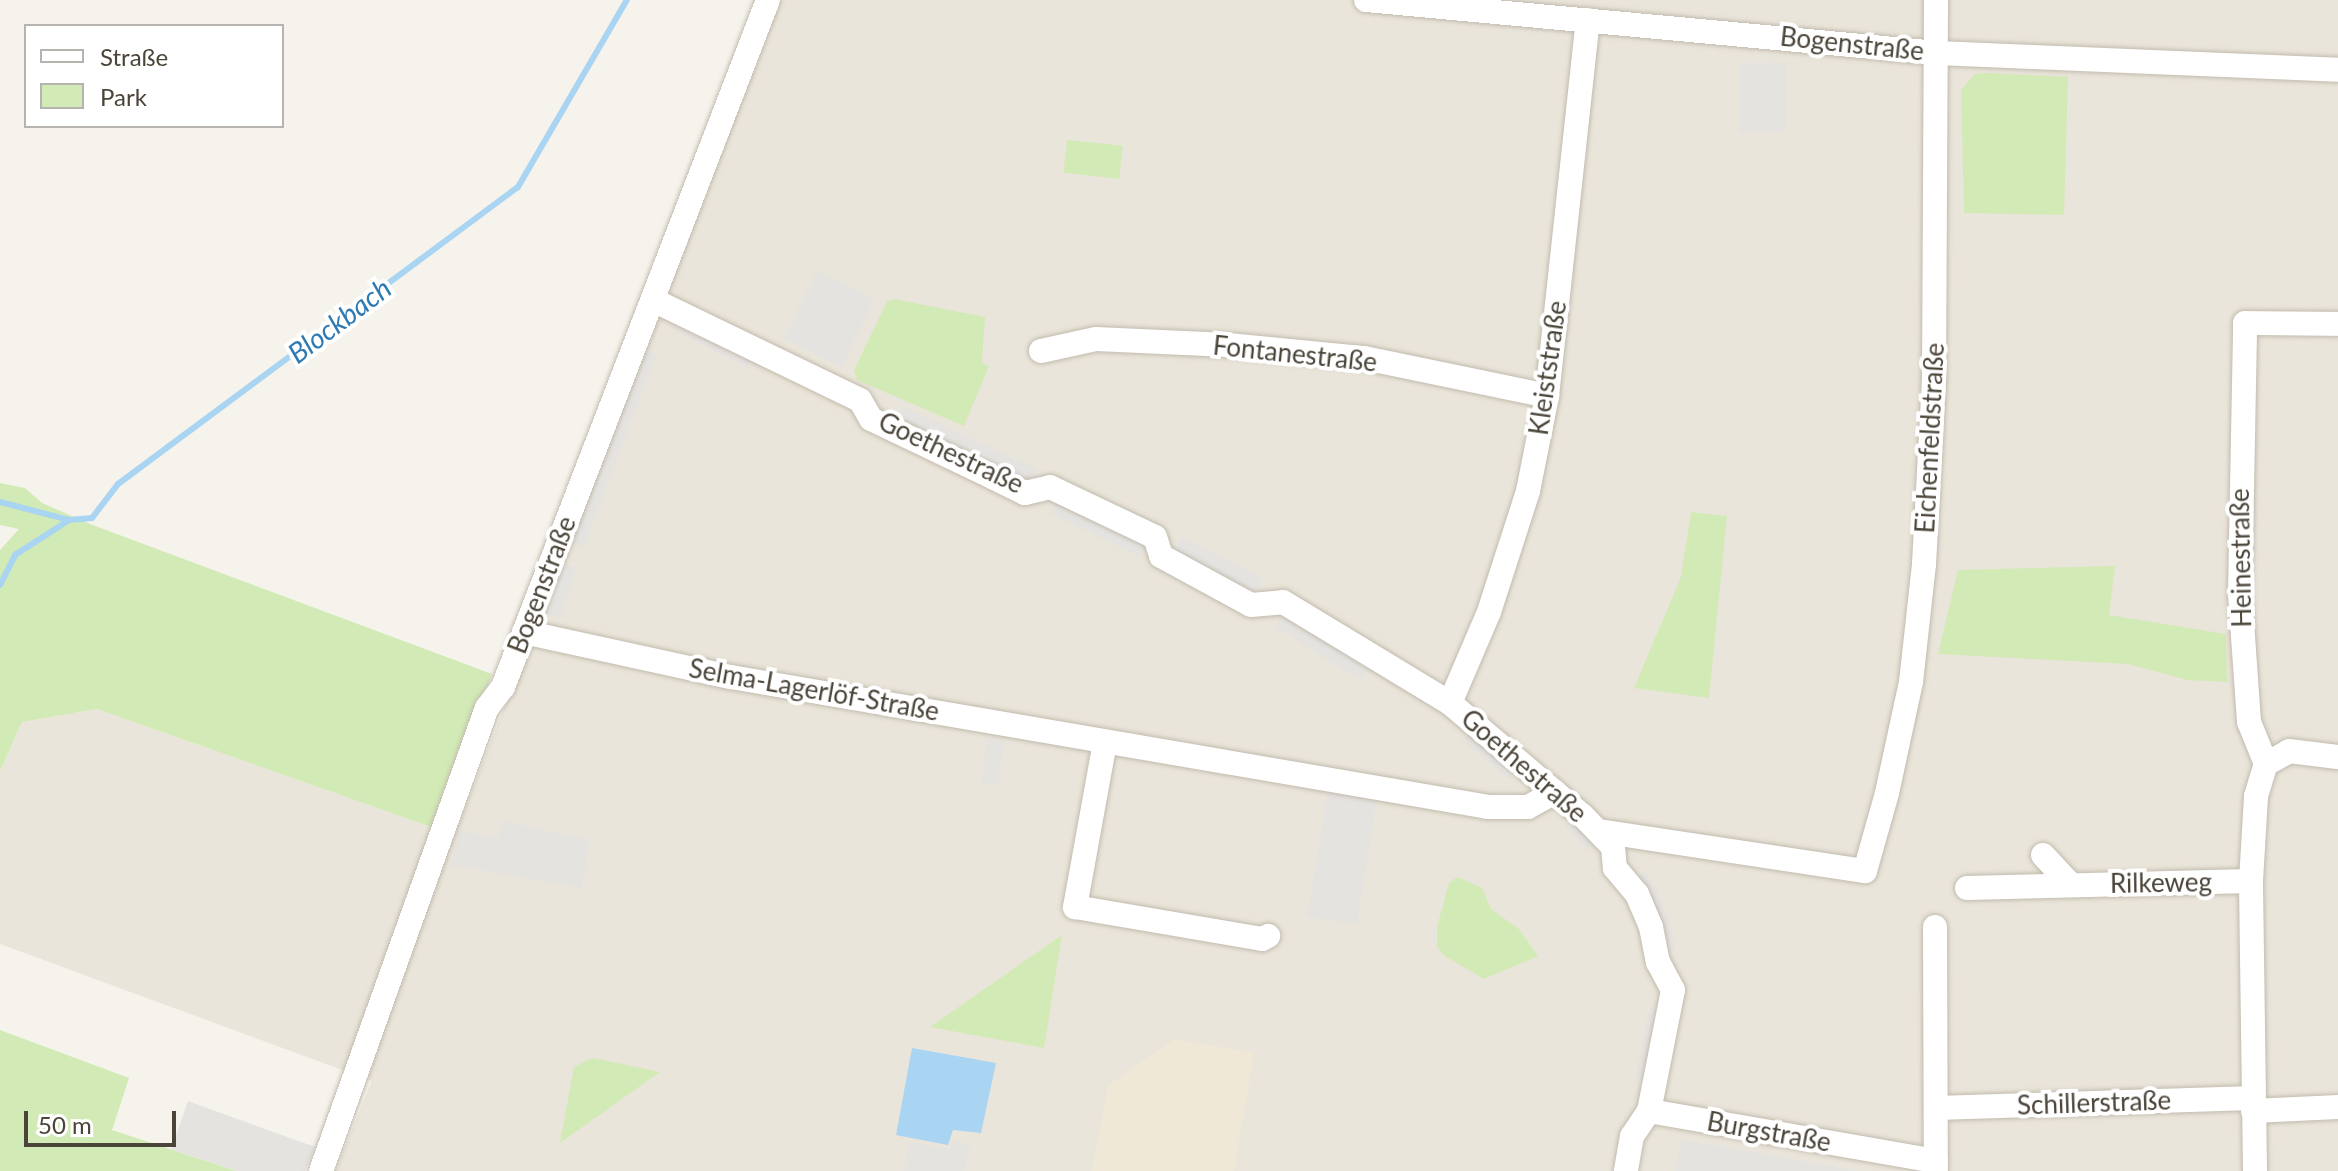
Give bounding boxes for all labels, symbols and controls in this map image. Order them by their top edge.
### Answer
street label: Bogenstraße [1779,21,1925,67]
legend [24,24,284,128]
text: Straße [100,42,168,71]
text: Park [100,82,147,111]
water label: Blockbach [281,270,397,370]
street label: Kleiststraße [1523,299,1573,437]
street label: Fontanestraße [1211,330,1379,378]
street label: Eichenfeldstraße [1909,342,1951,534]
street label: Goethestraße [874,406,1028,500]
street label: Heinestraße [2224,488,2258,628]
street label: Bogenstraße [502,512,582,658]
street label: Selma-Lagerlöf-Straße [686,653,942,727]
street label: Goethestraße [1455,703,1593,829]
street label: Rilkeweg [2110,867,2212,899]
street label: Schillerstraße [2016,1085,2172,1121]
scale bar [28,1095,180,1145]
street label: Burgstraße [1705,1106,1833,1158]
text: 50 m [38,1110,92,1139]

